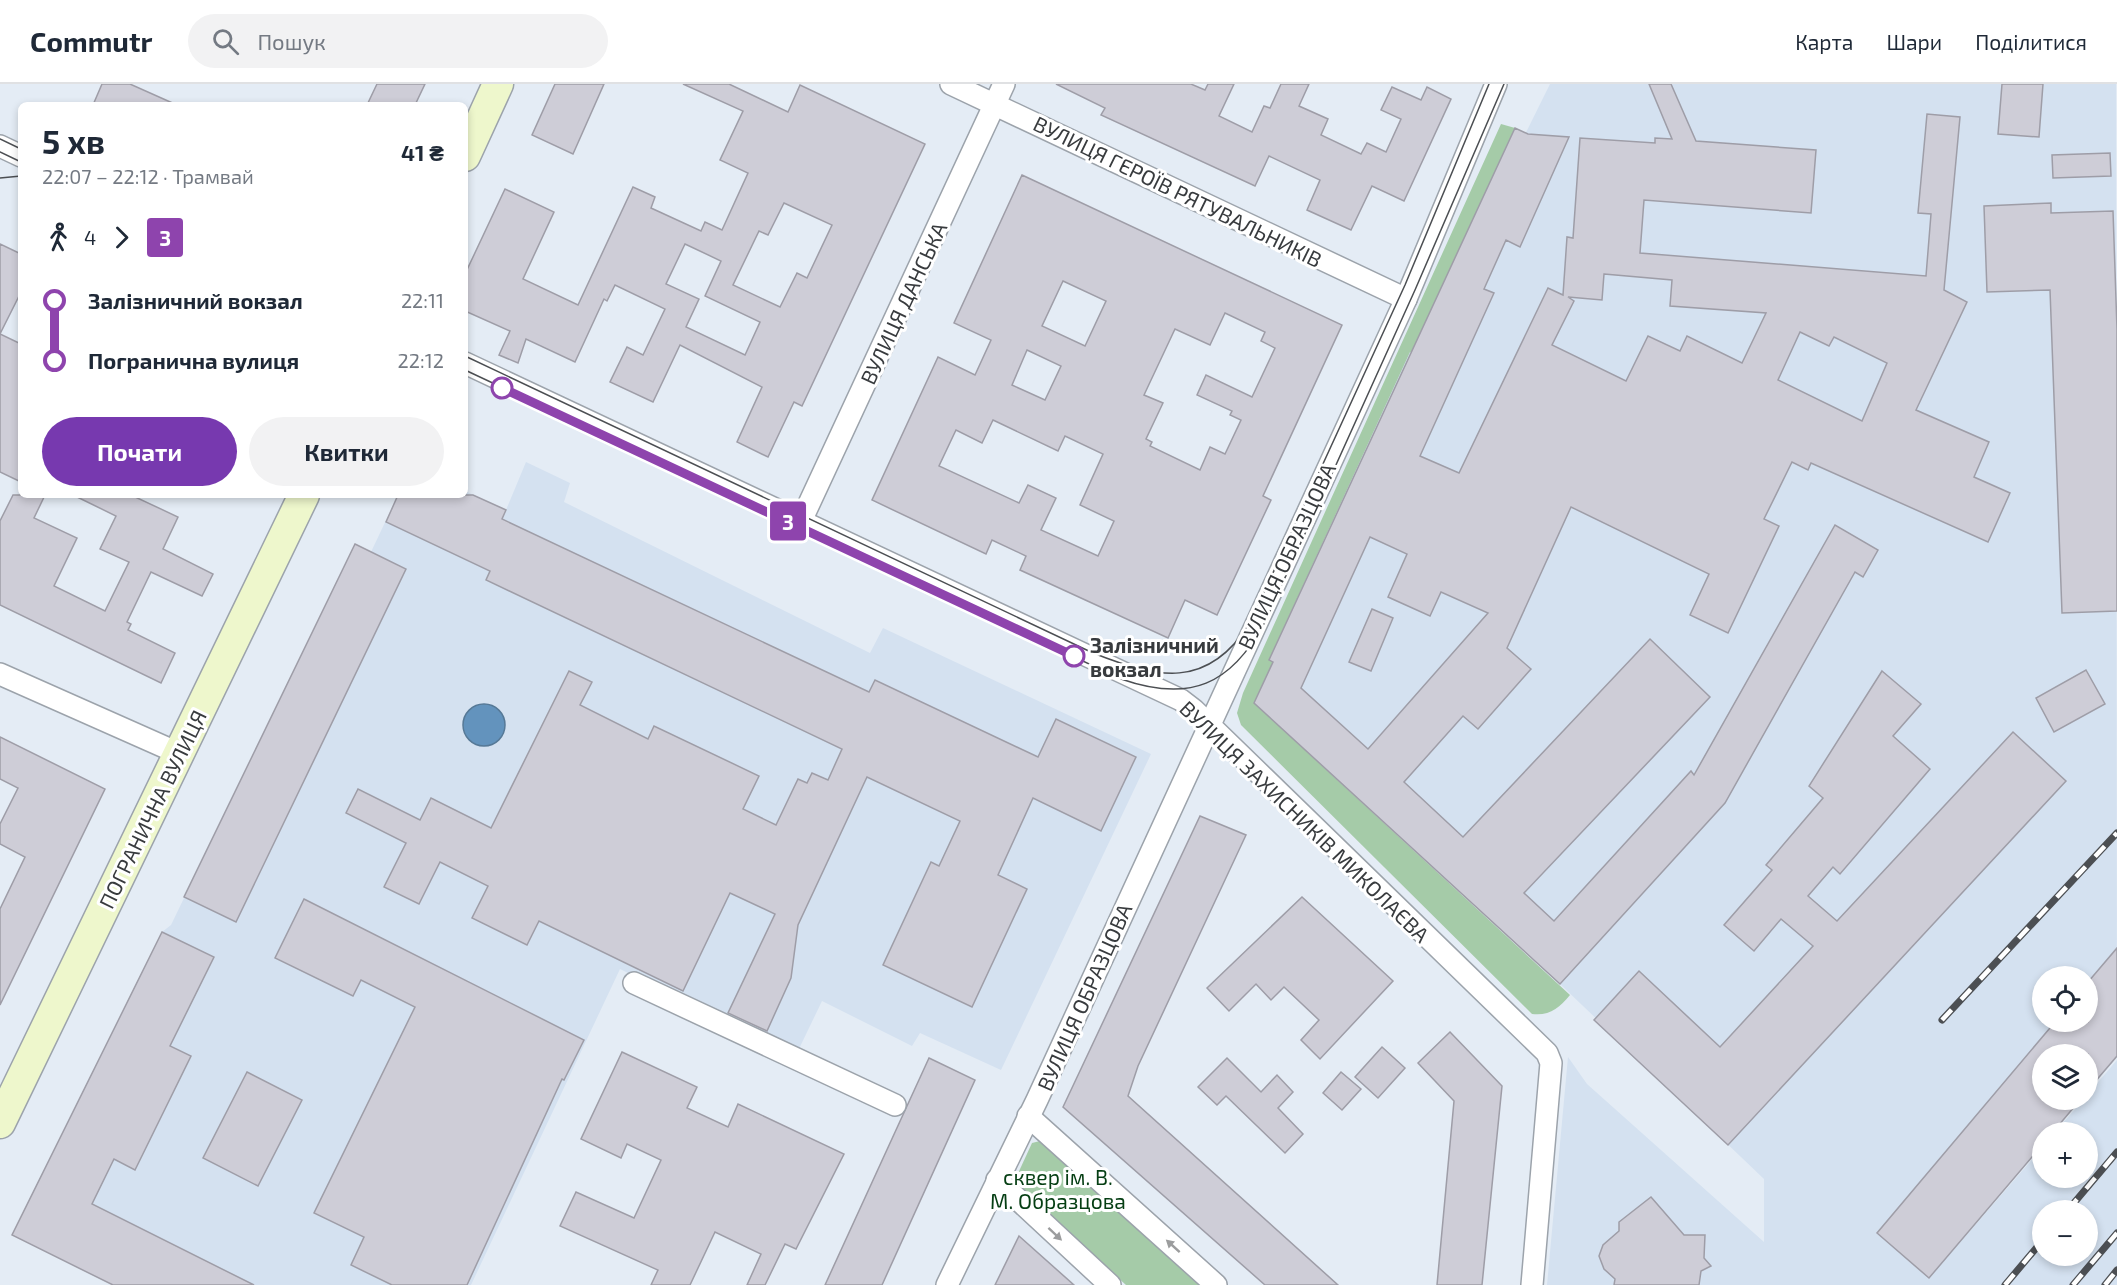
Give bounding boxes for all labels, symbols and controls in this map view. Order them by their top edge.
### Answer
search box [188,14,608,68]
text: Commutr [30,24,152,58]
icon: search [209,25,242,58]
text: Пошук [257,28,326,54]
text: Карта [1795,29,1853,54]
text: Шари [1886,29,1942,54]
text: Поділитися [1975,29,2087,54]
street label: ВУЛИЦЯ ГЕРОЇВ РЯТУВАЛЬНИКІВ [1030,110,1326,272]
text: 5 хв [42,121,105,161]
text: 41 ₴ [401,139,444,165]
text: 22:07 – 22:12 · Трамвай [42,164,254,188]
street label: ВУЛИЦЯ ДАНСЬКА [854,218,952,388]
icon: walk [42,221,75,254]
icon: forward [105,221,138,254]
text: 4 [84,225,96,249]
text: 3 [159,225,171,250]
text: Залізничний вокзал [88,287,303,313]
text: 22:11 [401,288,444,312]
text: Погранична вулиця [88,347,299,373]
text: 22:12 [398,348,444,372]
unlabelled marker [491,377,513,399]
button: Почати [42,417,237,486]
button: Квитки [249,417,444,486]
street label: ВУЛИЦЯ ОБРАЗЦОВА [1232,459,1340,653]
line badge: 3 [768,502,808,540]
text: 3 [782,509,794,534]
place label: Залізничний вокзал [1090,632,1219,681]
marker: Залізничний вокзал [1063,645,1085,667]
street label: ВУЛИЦЯ ЗАХИСНИКІВ МИКОЛАЄВА [1175,695,1435,947]
street label: ПОГРАНИЧНА ВУЛИЦЯ [93,706,211,912]
street label: ВУЛИЦЯ ОБРАЗЦОВА [1031,899,1137,1095]
map controls [2032,966,2098,1266]
button: locate [2032,966,2098,1032]
button: layers [2032,1044,2098,1110]
button: + [2032,1122,2098,1188]
park label: сквер ім. В. М. Образцова [990,1164,1126,1213]
button: − [2032,1200,2098,1266]
one-way arrow [1048,1227,1062,1241]
one-way arrow [1166,1240,1181,1253]

